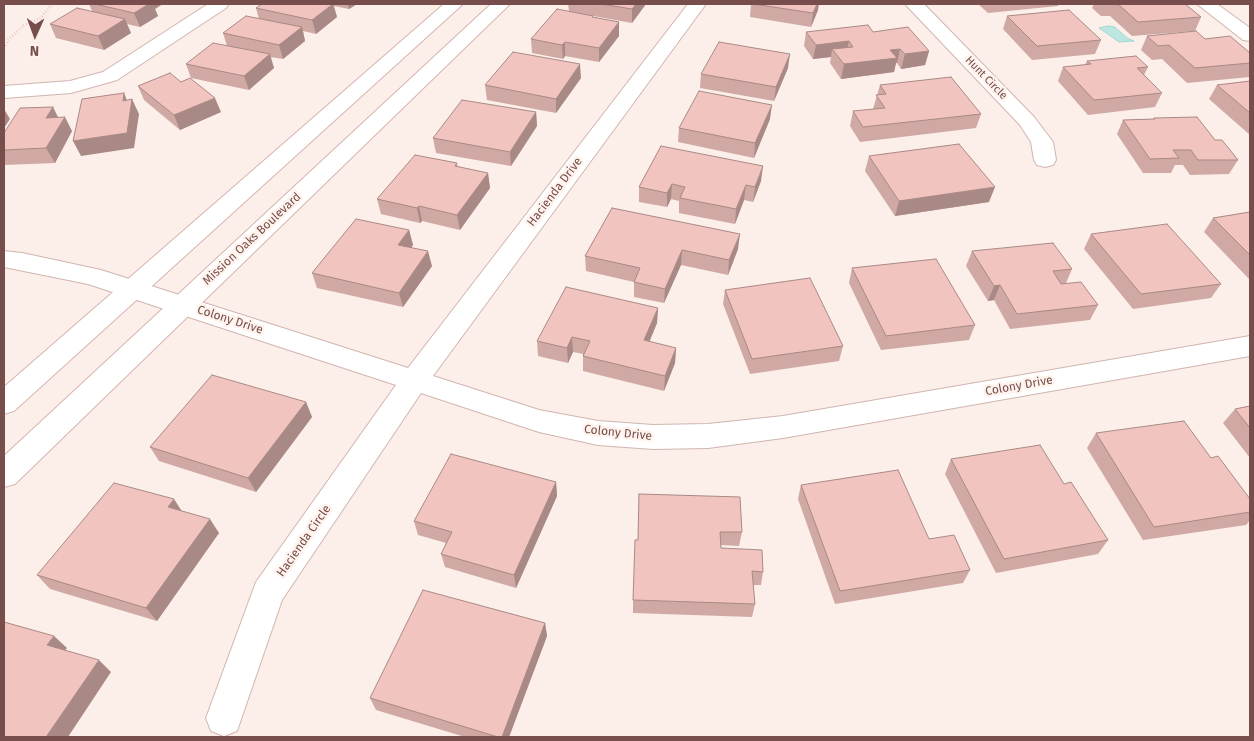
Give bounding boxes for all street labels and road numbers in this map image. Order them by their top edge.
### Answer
street label: Hunt Circle [962,54,1010,102]
street label: Hacienda Drive [524,155,586,229]
street label: Mission Oaks Boulevard [200,190,304,288]
street label: Colony Drive [195,303,265,337]
street label: Colony Drive [984,373,1054,399]
street label: Colony Drive [583,422,653,444]
street label: Hacienda Circle [274,502,334,580]

